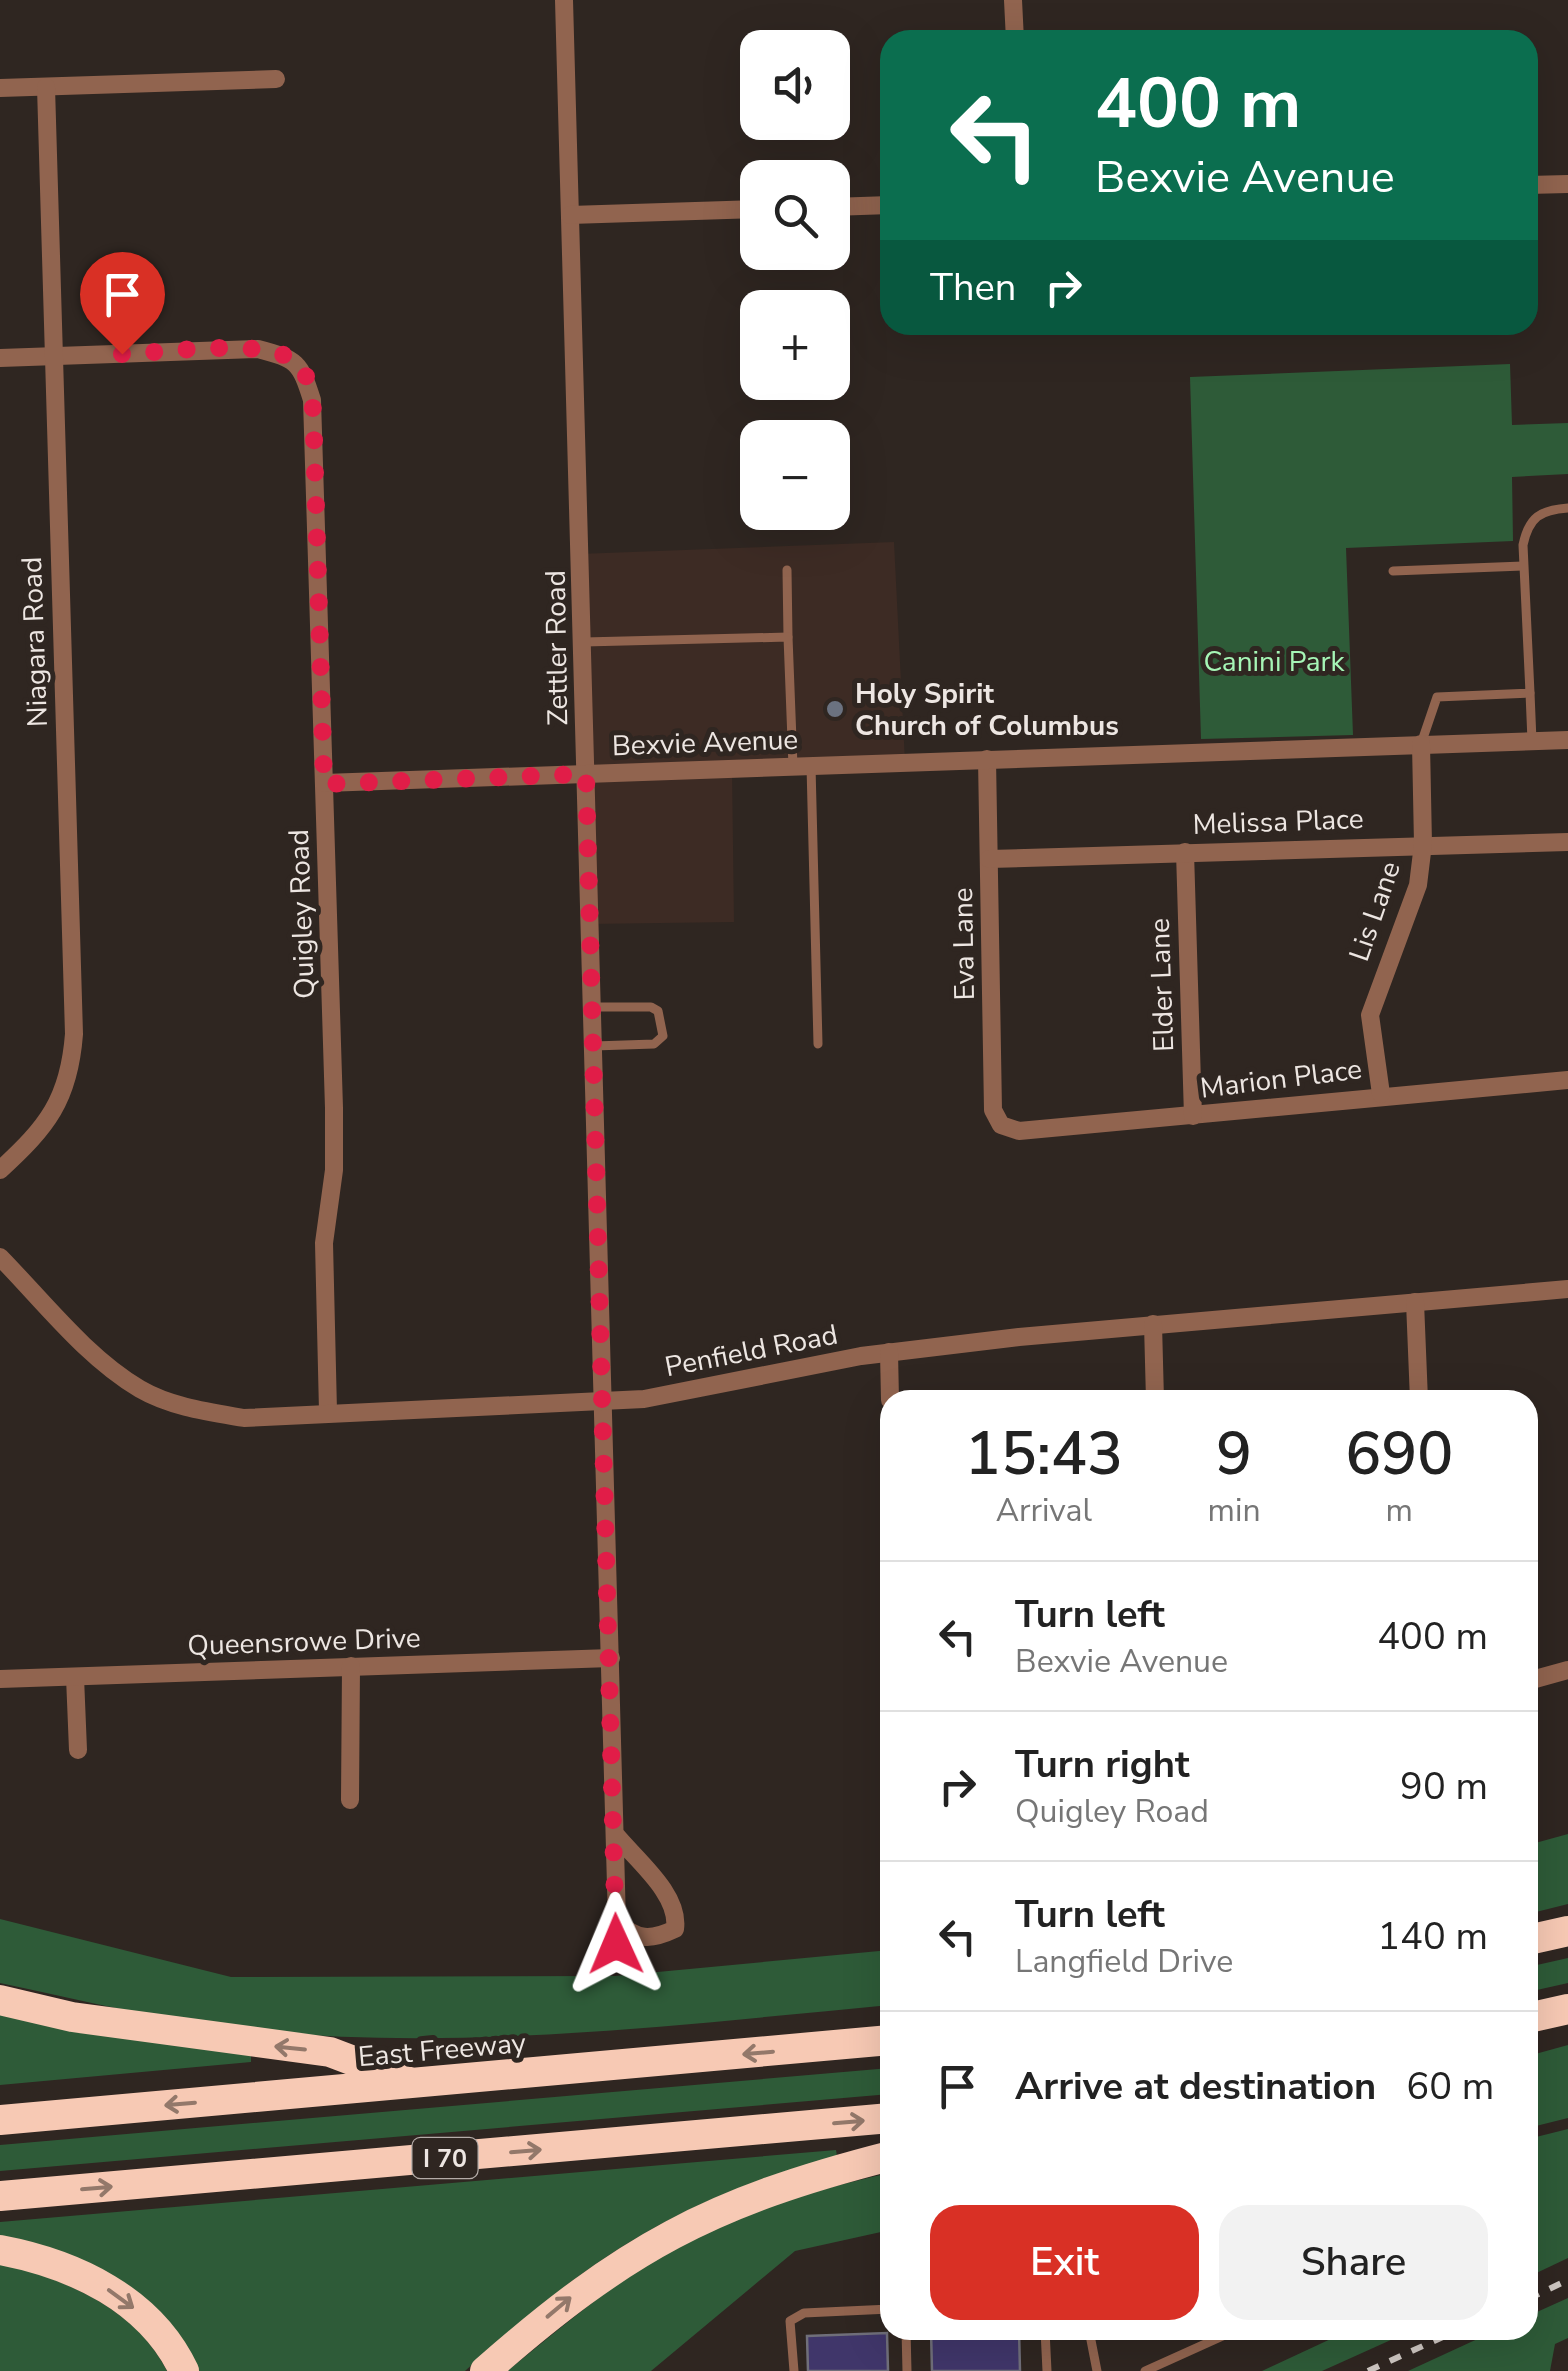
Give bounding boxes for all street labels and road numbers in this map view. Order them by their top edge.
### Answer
street label: Niagara Road [13,556,57,728]
street label: Zettler Road [537,570,577,726]
street label: Bexvie Avenue [611,721,799,765]
street label: Melissa Place [1192,800,1364,844]
street label: Quigley Road [280,829,324,999]
street label: Lis Lane [1340,856,1410,966]
street label: Eva Lane [944,887,984,1001]
street label: Elder Lane [1141,917,1183,1052]
street label: Marion Place [1198,1050,1364,1108]
street label: Penfield Road [662,1316,841,1386]
street label: Queensrowe Drive [187,1619,421,1665]
street label: East Freeway [357,2024,528,2076]
road number: I 70 [412,2138,478,2178]

